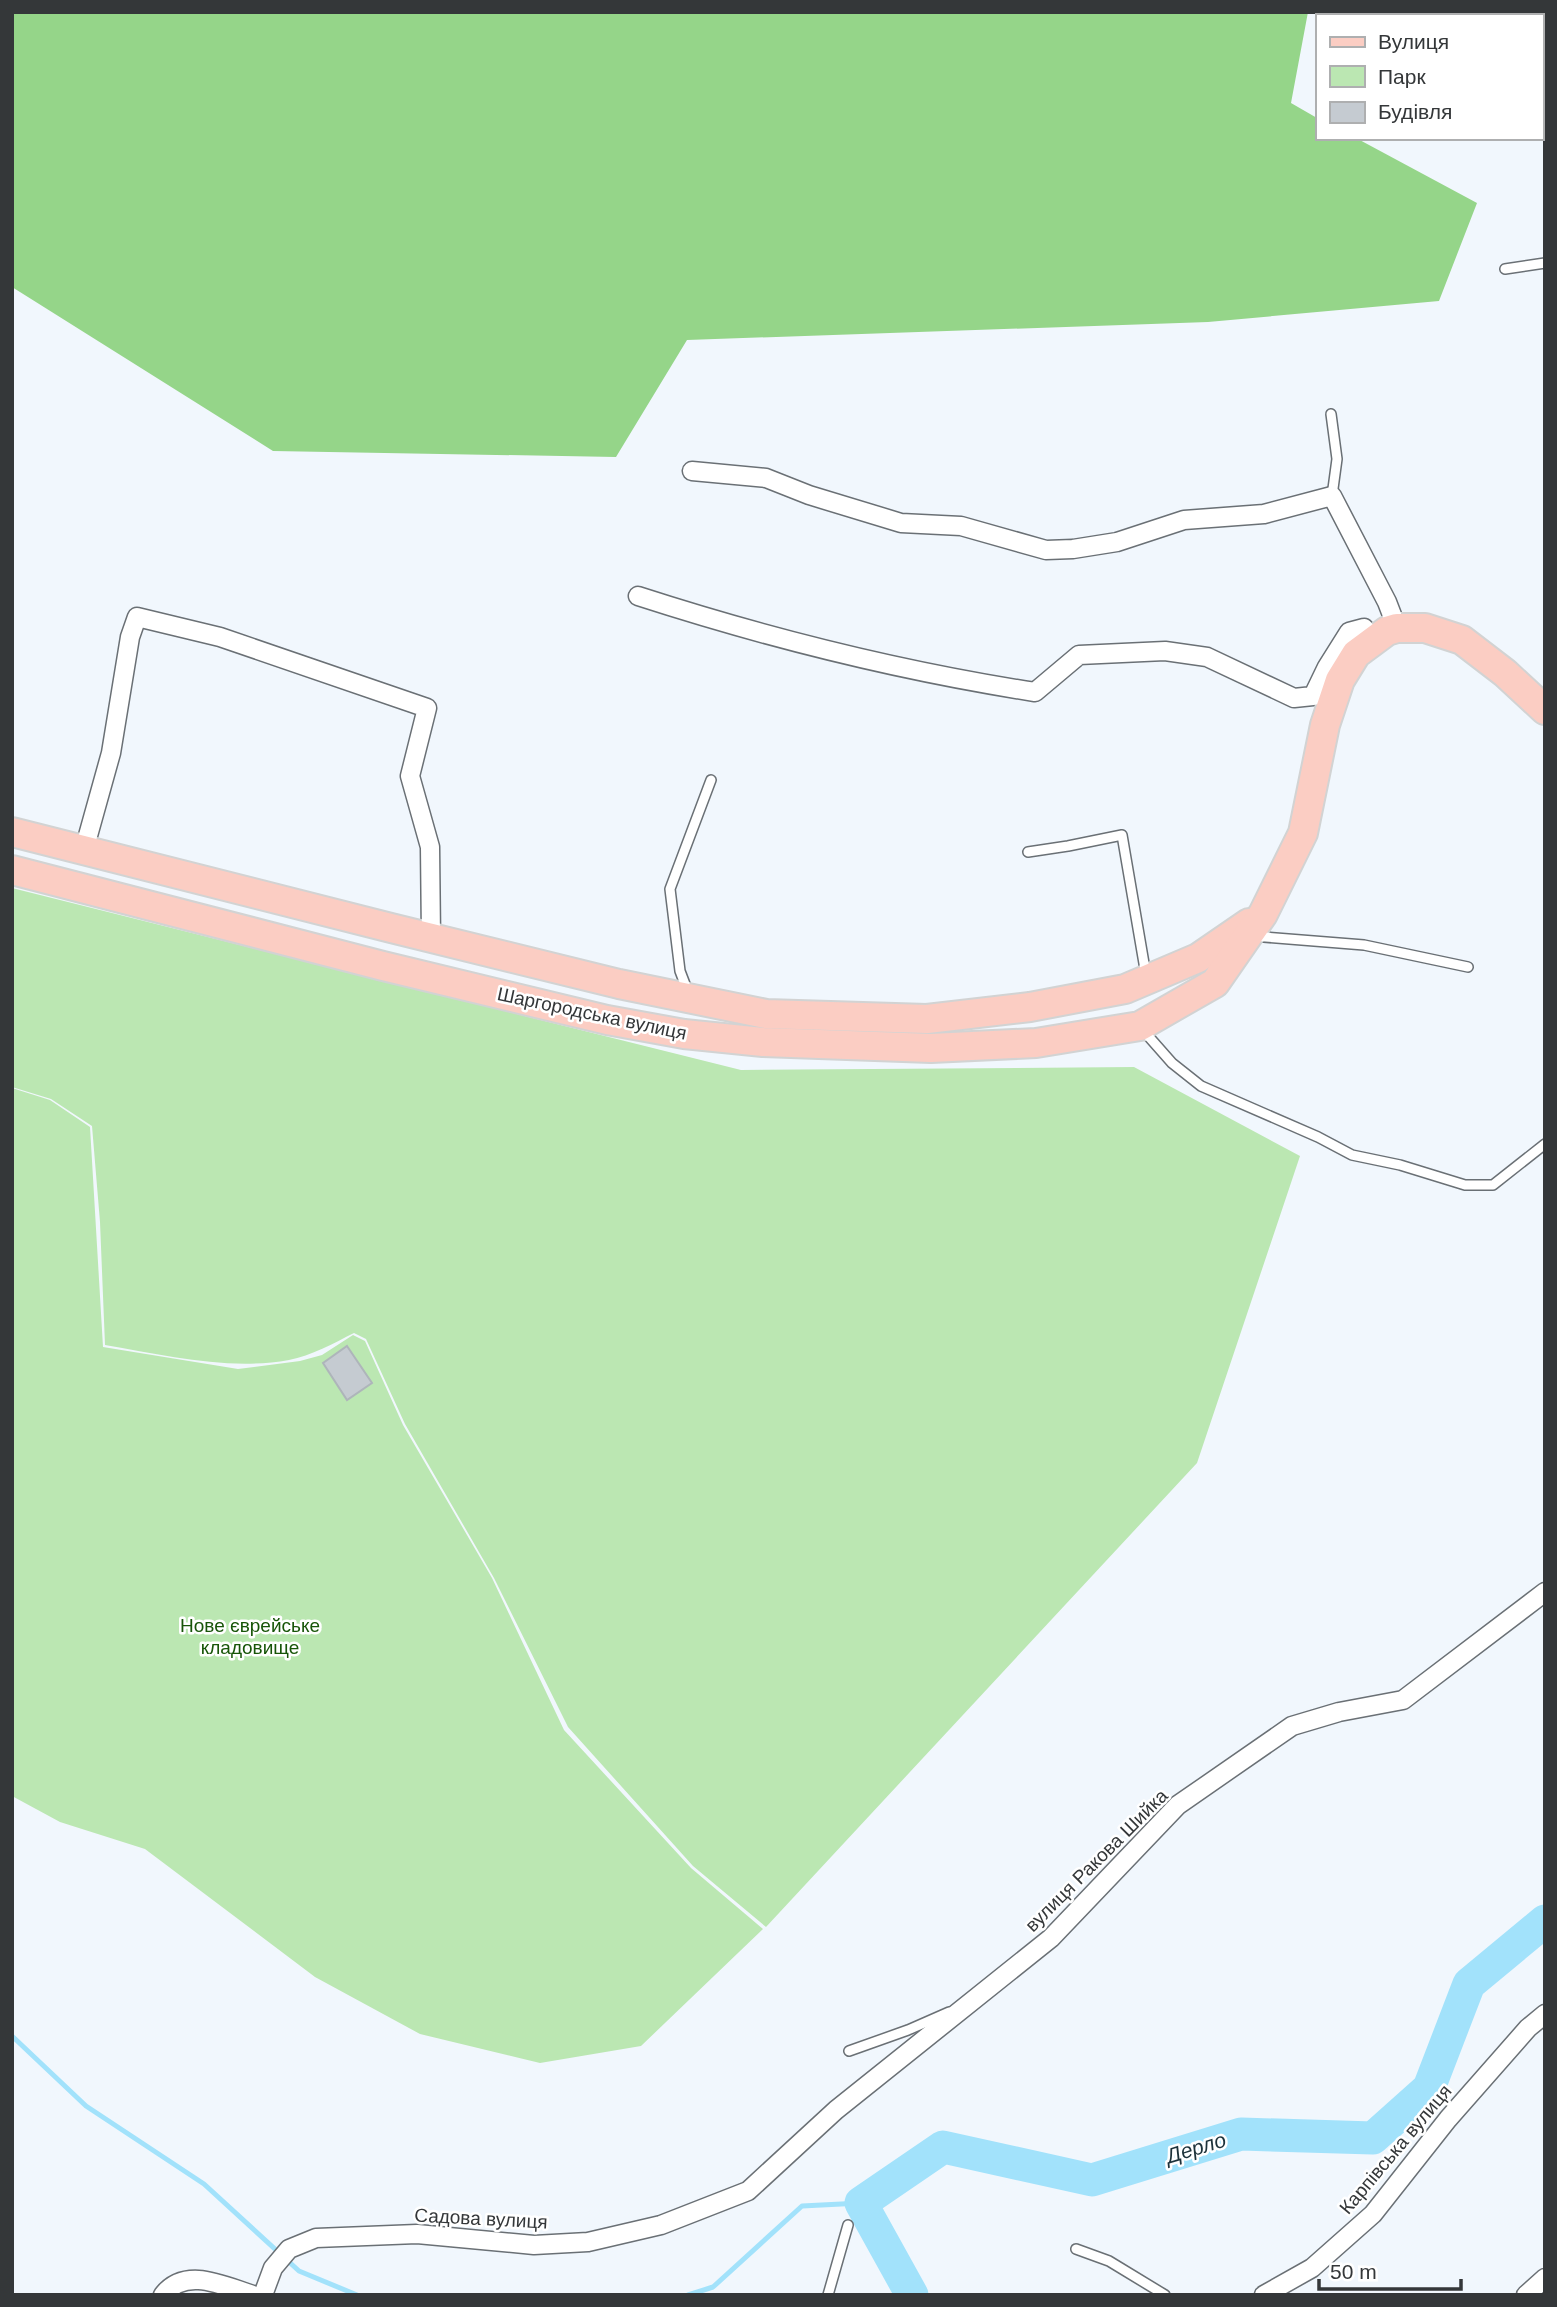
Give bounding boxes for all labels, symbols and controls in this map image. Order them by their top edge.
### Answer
legend [1316,14,1543,140]
text: Вулиця [1378,30,1449,53]
text: Парк [1378,65,1426,88]
text: Будівля [1378,100,1452,123]
street label: Шаргородська вулиця [495,983,688,1044]
park label: Нове єврейське кладовище [180,1615,320,1658]
street label: вулиця Ракова Шийка [1021,1785,1172,1936]
street label: Карпівська вулиця [1335,2080,1456,2218]
water label: Дерло [1161,2127,1229,2168]
street label: Садова вулиця [414,2205,548,2232]
scale bar [1319,2248,1461,2292]
text: 50 m [1330,2260,1377,2283]

